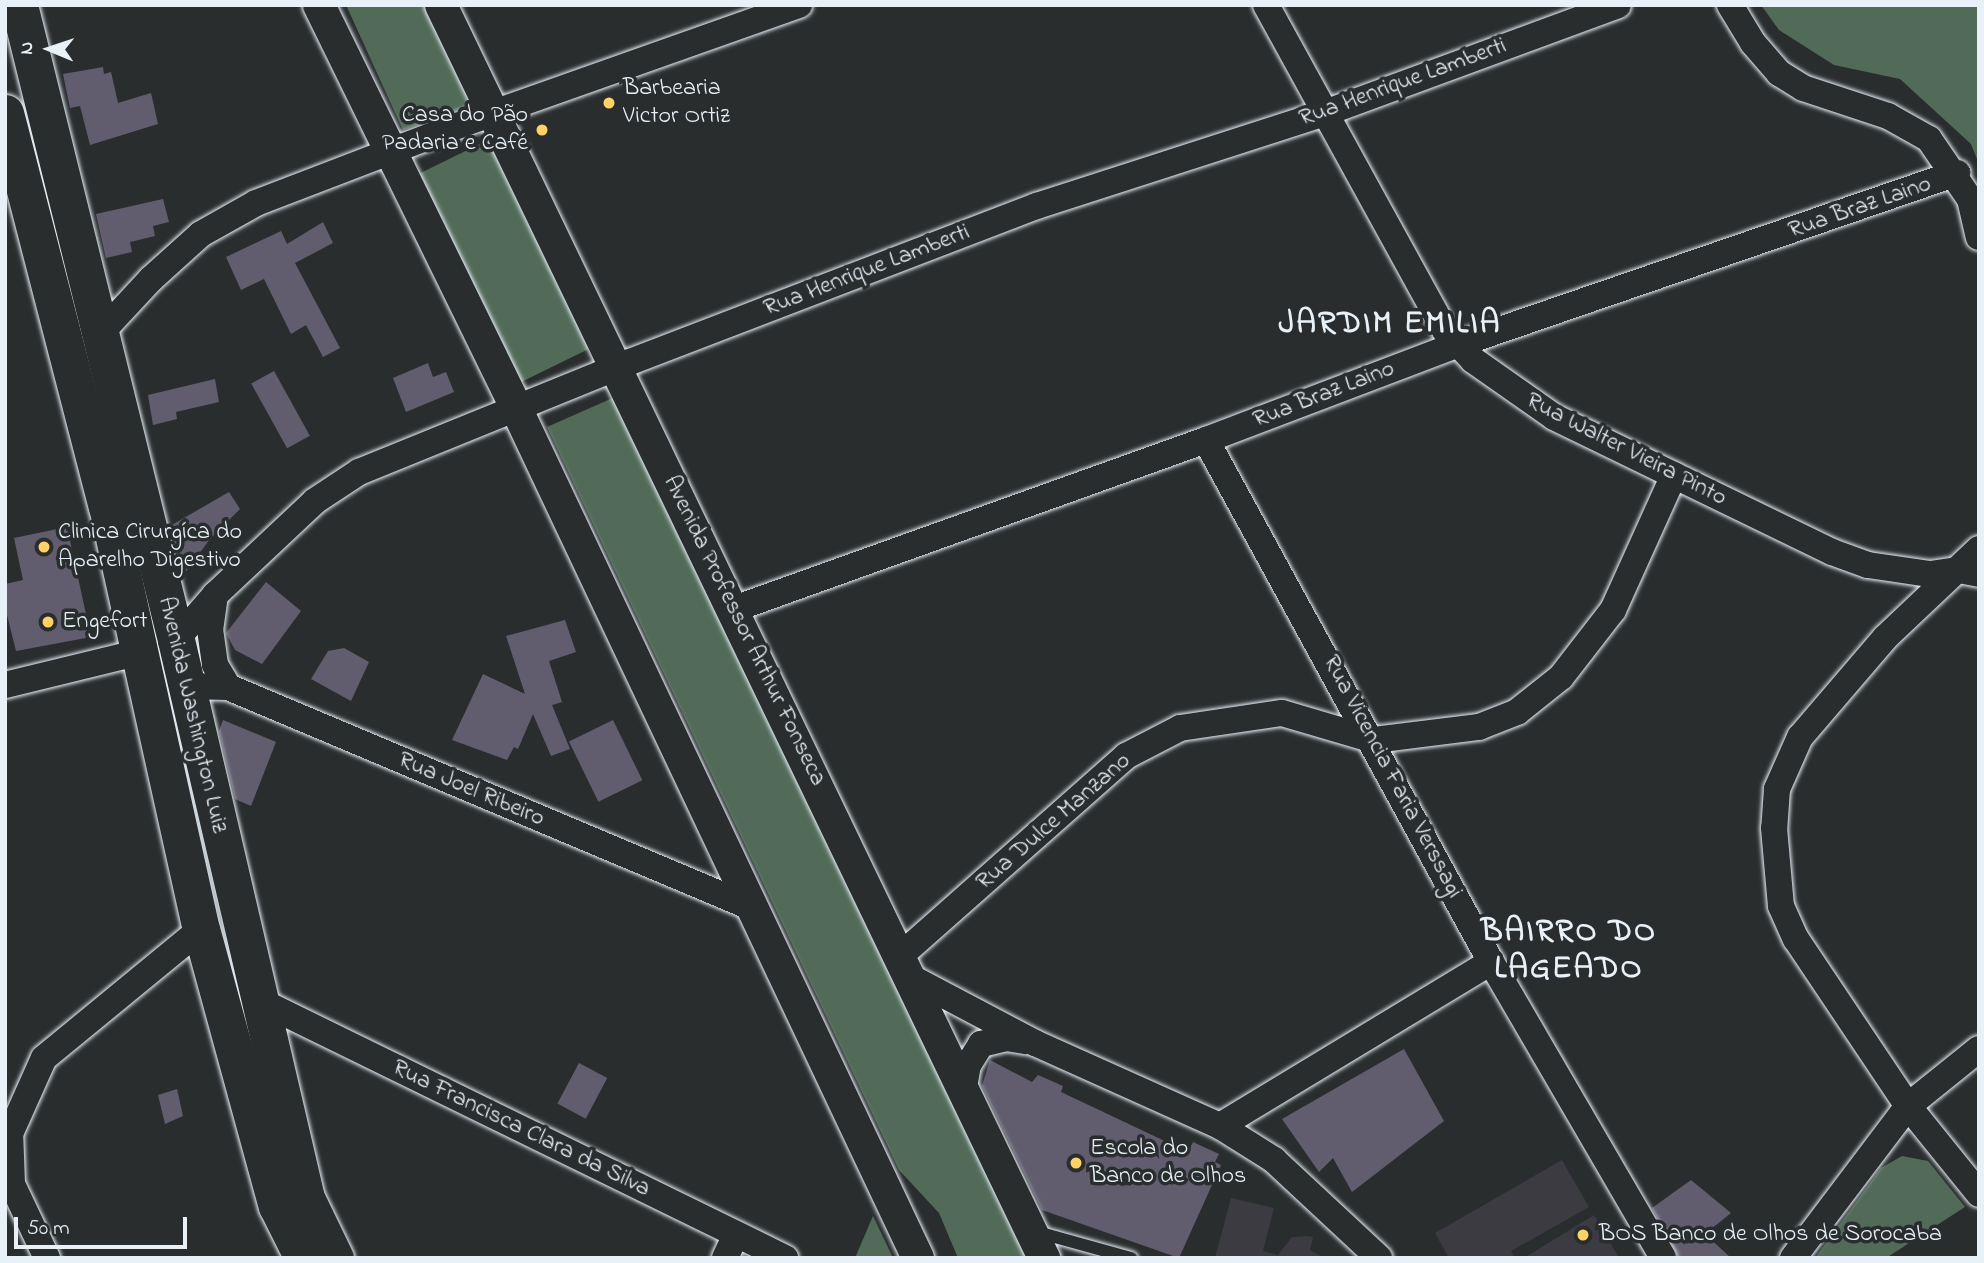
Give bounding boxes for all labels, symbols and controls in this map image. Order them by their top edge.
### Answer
north arrow [14,14,84,84]
street label: Rua Henrique Lamberti [1296,32,1510,134]
text: N [14,41,41,55]
place label: Barbearia Victor Ortiz [623,75,730,131]
marker: Barbearia Victor Ortiz [601,95,617,111]
place label: Casa do Pão Padaria e Café [382,102,528,158]
marker: Casa do Pão Padaria e Café [534,122,550,138]
street label: Rua Braz Laino [1785,170,1935,246]
street label: Rua Henrique Lamberti [760,218,974,324]
district label: JARDIM EMILIA [1280,306,1500,344]
street label: Rua Braz Laino [1249,355,1399,435]
street label: Rua Walter Vieira Pinto [1521,387,1731,513]
street label: Avenida Professor Arthur Fonseca [656,471,832,791]
place label: Clinica Cirurgíca do Aparelho Digestivo [58,519,242,575]
marker: Clinica Cirurgíca do Aparelho Digestivo [36,539,52,555]
street label: Avenida Washington Luiz [151,594,233,836]
place label: Engefort [62,608,148,636]
marker: Engefort [40,614,56,630]
street label: Rua Vicencia Faria Verssagi [1316,651,1468,903]
street label: Rua Joel Ribeiro [394,746,548,834]
street label: Rua Dulce Manzano [971,747,1137,897]
district label: BAIRRO DO LAGEADO [1482,915,1656,990]
street label: Rua Francisca Clara da Silva [387,1054,655,1204]
place label: Escola do Banco de Olhos [1090,1135,1246,1191]
marker: Escola do Banco de Olhos [1068,1155,1084,1171]
scale bar [18,1204,191,1248]
text: 50 m [27,1214,70,1244]
place label: BOS Banco de Olhos de Sorocaba [1599,1221,1942,1249]
marker: BOS Banco de Olhos de Sorocaba [1573,1225,1593,1245]

